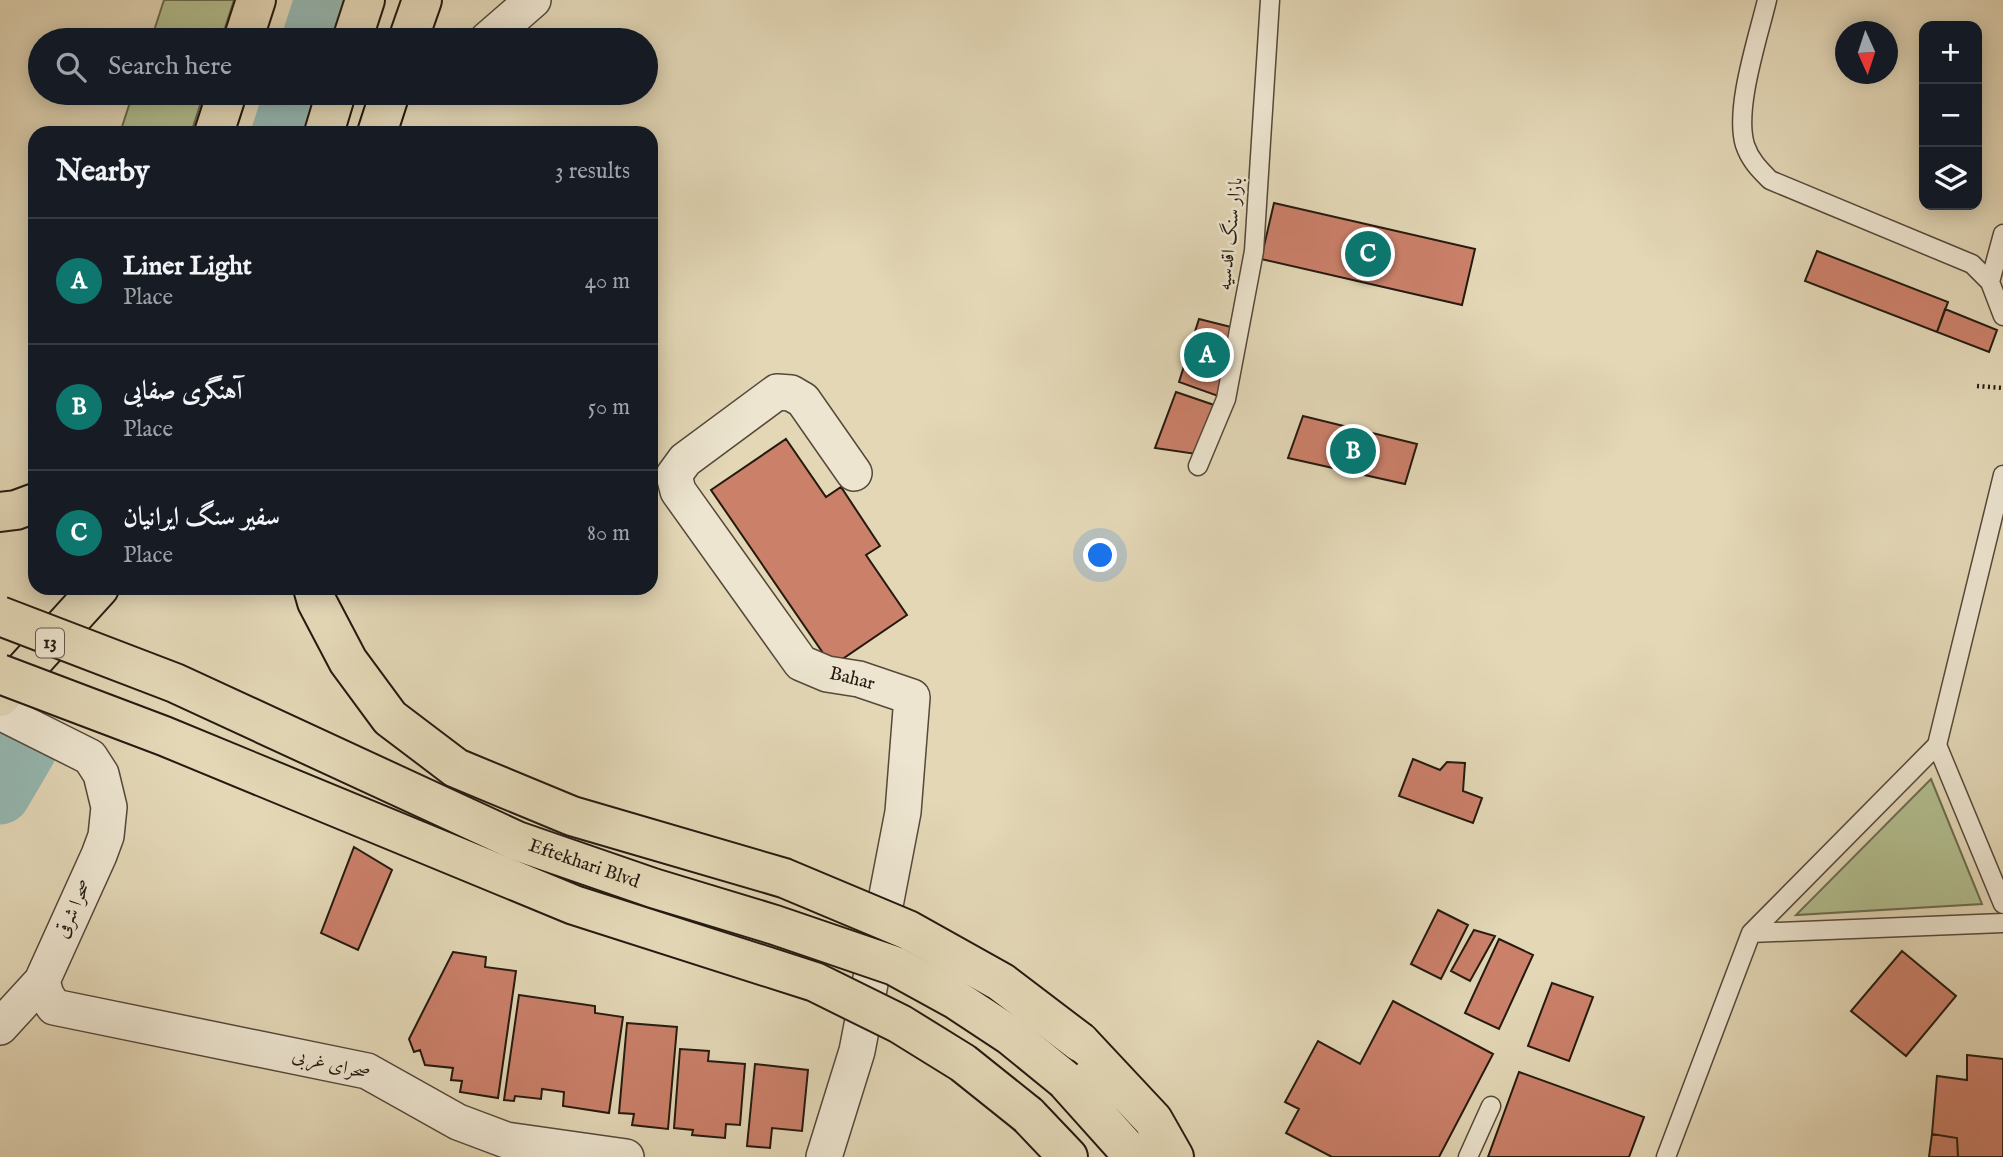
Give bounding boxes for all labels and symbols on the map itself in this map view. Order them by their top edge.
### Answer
north arrow [1835,21,1898,84]
street label: بازار سنگ اقدسیه [1211,176,1249,292]
pin: C [1345,228,1391,280]
pin: A [1184,329,1230,381]
pin: B [1330,425,1376,477]
your location [1083,538,1117,572]
road number: 13 [36,628,64,658]
street label: Bahar [827,662,877,696]
street label: Eftekhari Blvd [525,834,644,895]
street label: صحرا شرقی [50,876,98,942]
street label: صحرای غربی [289,1044,372,1087]

